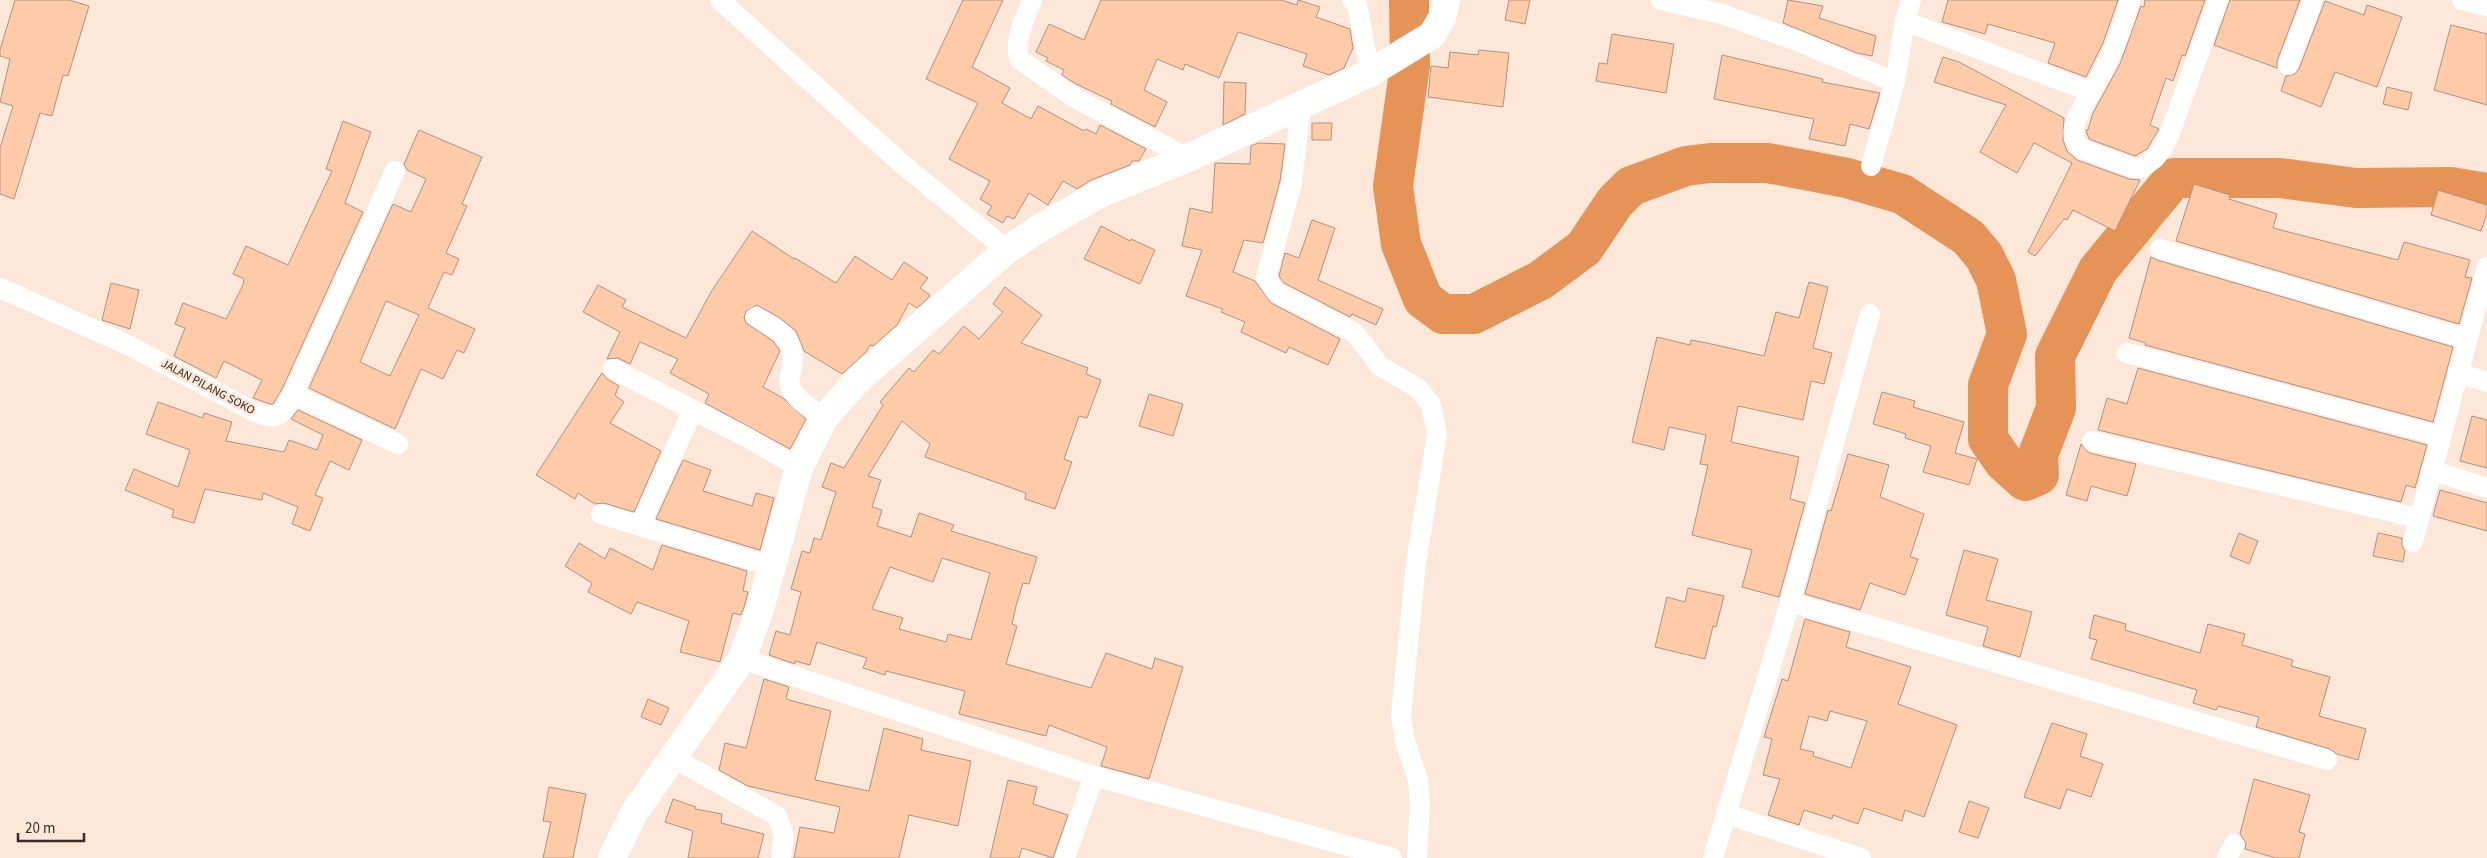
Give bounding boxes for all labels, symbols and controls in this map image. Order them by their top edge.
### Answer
street label: JALAN PILANG SOKO [158,355,258,419]
scale bar [18,810,84,842]
text: 20 m [25,818,55,839]

